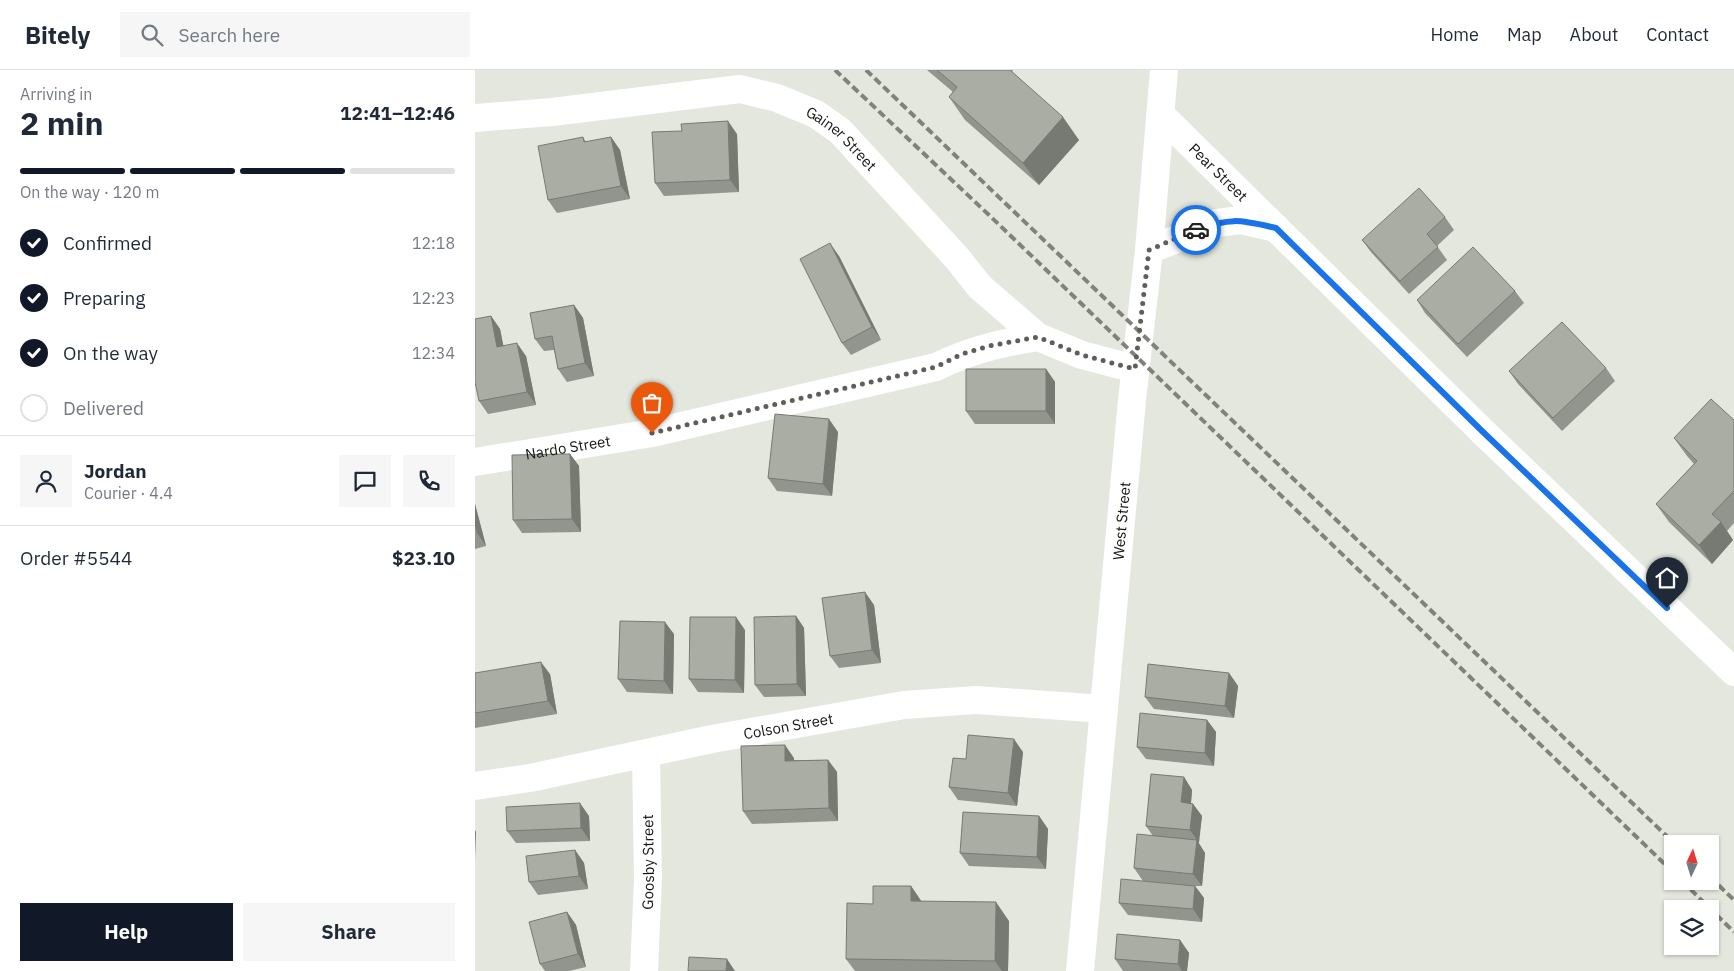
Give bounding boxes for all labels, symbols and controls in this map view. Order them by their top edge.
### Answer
search box [120,12,470,57]
text: Bitely [25,19,90,51]
icon: search [138,21,166,49]
text: Search here [178,23,280,47]
text: Home [1431,23,1479,46]
text: Map [1507,23,1542,46]
text: About [1570,23,1618,46]
text: Contact [1646,23,1709,46]
text: Arriving in [20,84,92,104]
text: 12:41–12:46 [340,101,455,125]
text: 2 min [20,102,104,144]
street label: Gainer Street [804,102,881,174]
street label: Pear Street [1185,139,1252,205]
text: On the way · 120 m [20,182,159,202]
courier [1171,205,1221,255]
icon: car [1182,216,1210,244]
icon: check [20,229,48,257]
text: Confirmed [63,231,152,255]
text: 12:18 [412,233,455,253]
icon: check [20,284,48,312]
text: Preparing [63,286,145,310]
text: 12:23 [412,288,455,308]
icon: check [20,339,48,367]
text: On the way [63,341,158,365]
text: 12:34 [412,343,455,363]
pin [631,382,673,433]
icon: bag [638,389,666,417]
text: Delivered [63,396,144,420]
street label: Nardo Street [524,430,612,463]
button: person [20,455,72,507]
button: chat [339,455,391,507]
button: phone [403,455,455,507]
text: Jordan [84,459,147,483]
street label: West Street [1108,481,1134,561]
text: Courier · 4.4 [84,483,173,503]
text: Order #5544 [20,546,132,570]
text: $23.10 [392,546,455,570]
pin [1646,557,1688,608]
icon: home [1653,564,1681,592]
street label: Colson Street [742,708,834,743]
street label: Goosby Street [637,814,658,910]
north arrow [1664,835,1719,890]
map controls [1664,835,1719,955]
button: layers [1664,900,1719,955]
button: Help [20,903,233,961]
button: Share [243,903,455,961]

